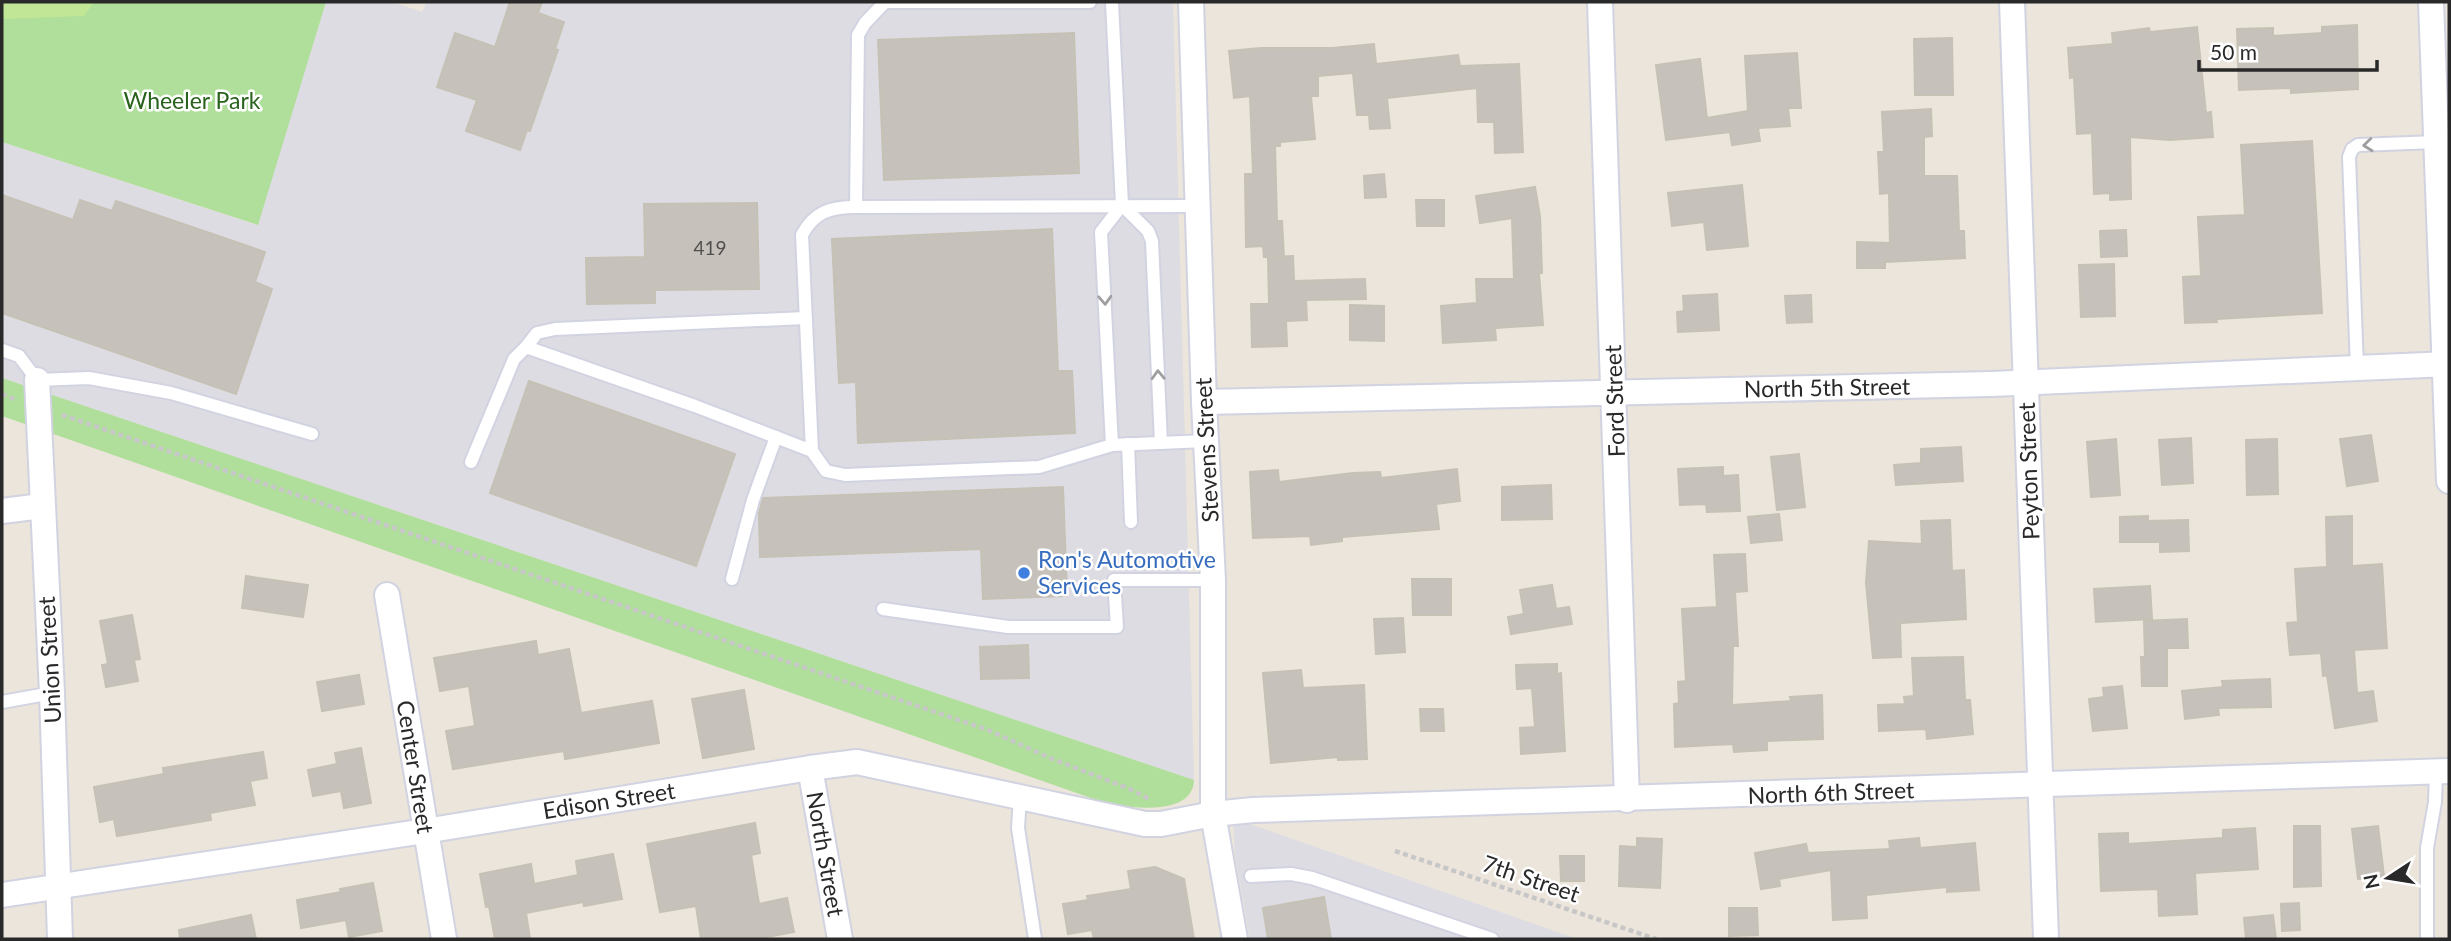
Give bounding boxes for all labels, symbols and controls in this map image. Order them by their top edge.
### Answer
scale bar [2199,28,2378,72]
text: 50 m [2210,39,2257,64]
park label: Wheeler Park [123,86,261,114]
one-way arrow [2362,137,2373,152]
house number: 419 [693,236,727,259]
one-way arrow [1097,295,1112,306]
street label: Ford Street [1598,344,1630,458]
one-way arrow [1151,369,1166,380]
street label: North 5th Street [1744,372,1911,402]
street label: Stevens Street [1188,376,1224,523]
street label: Peyton Street [2012,401,2044,540]
place label: Ron's Automotive Services [1038,545,1216,599]
marker: Ron's Automotive Services [1016,565,1032,581]
street label: Union Street [32,595,66,724]
street label: Center Street [392,698,440,836]
street label: North 6th Street [1747,775,1915,809]
street label: Edison Street [541,776,678,824]
street label: North Street [801,789,851,919]
north arrow [2353,843,2423,913]
street label: 7th Street [1479,848,1584,908]
text: N [2358,872,2384,891]

